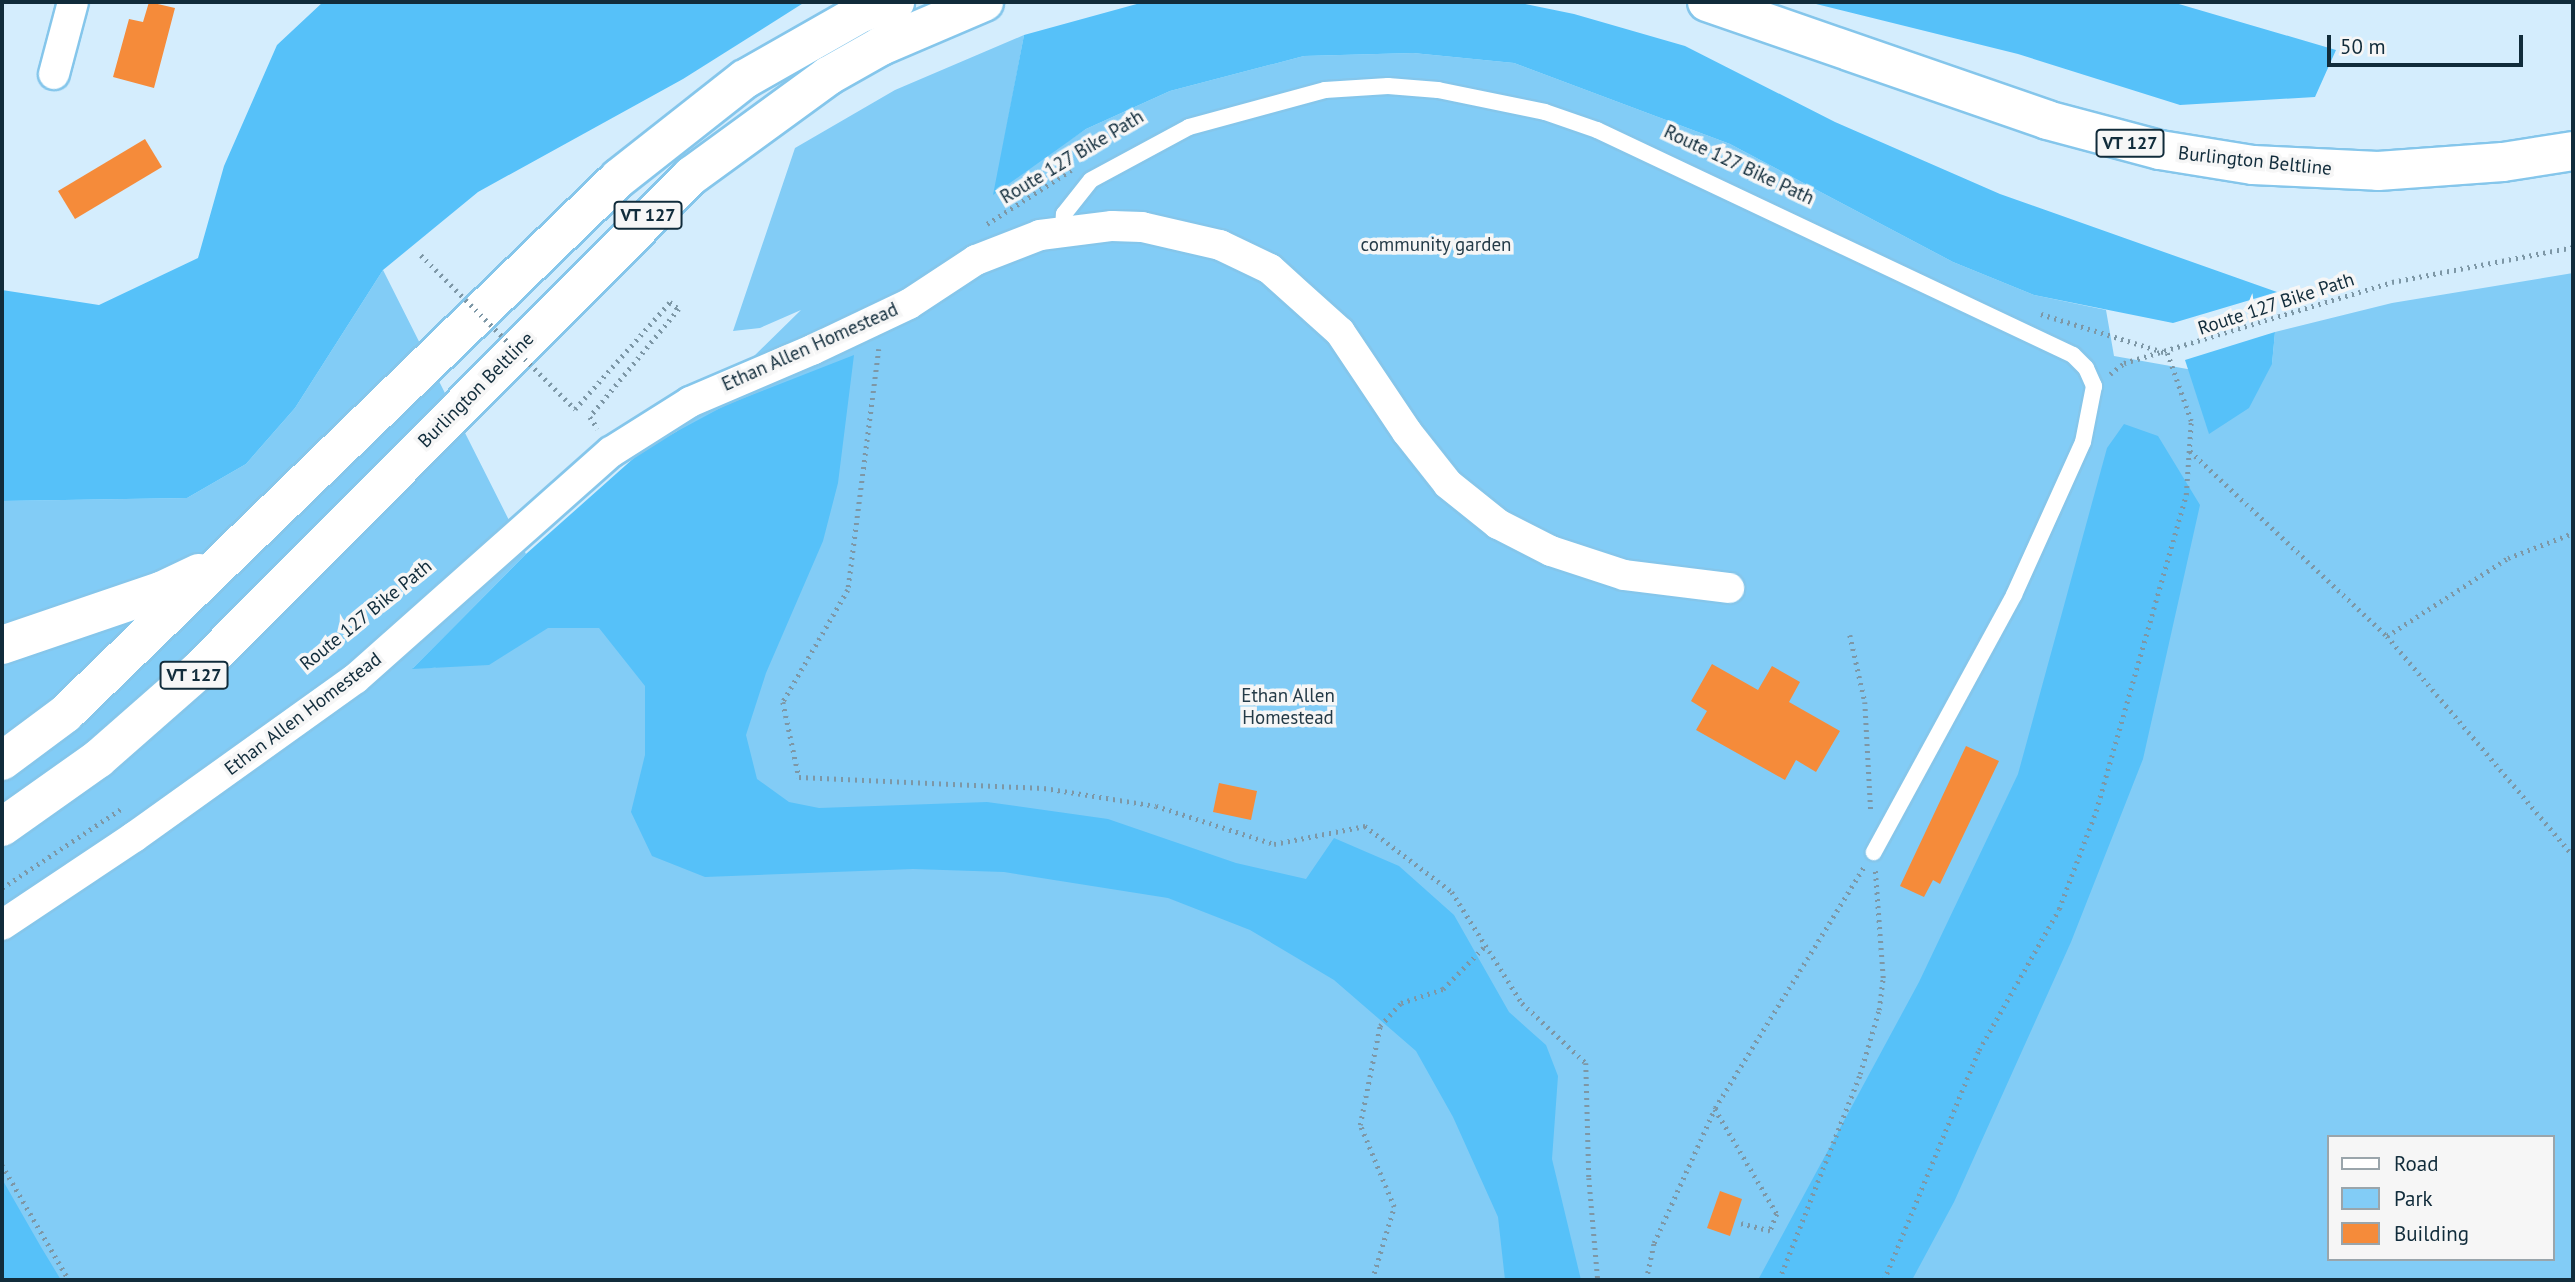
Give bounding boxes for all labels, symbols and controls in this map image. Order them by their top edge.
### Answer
scale bar [2330,21,2526,65]
text: 50 m [2340,33,2386,60]
street label: Route 127 Bike Path [996,105,1148,209]
street label: Route 127 Bike Path [1660,120,1818,210]
road number: VT 127 [2095,128,2165,158]
street label: Burlington Beltline [2177,142,2333,180]
road number: VT 127 [613,200,683,230]
park label: community garden [1360,234,1512,256]
street label: Route 127 Bike Path [2195,268,2357,340]
street label: Ethan Allen Homestead [718,298,902,396]
street label: Burlington Beltline [413,327,539,453]
street label: Route 127 Bike Path [295,555,437,675]
street label: Ethan Allen Homestead [220,647,386,781]
road number: VT 127 [159,660,229,690]
park label: Ethan Allen Homestead [1241,685,1335,729]
legend [2326,1135,2554,1261]
text: Road [2394,1150,2438,1177]
text: Park [2394,1185,2433,1212]
text: Building [2394,1220,2469,1247]

